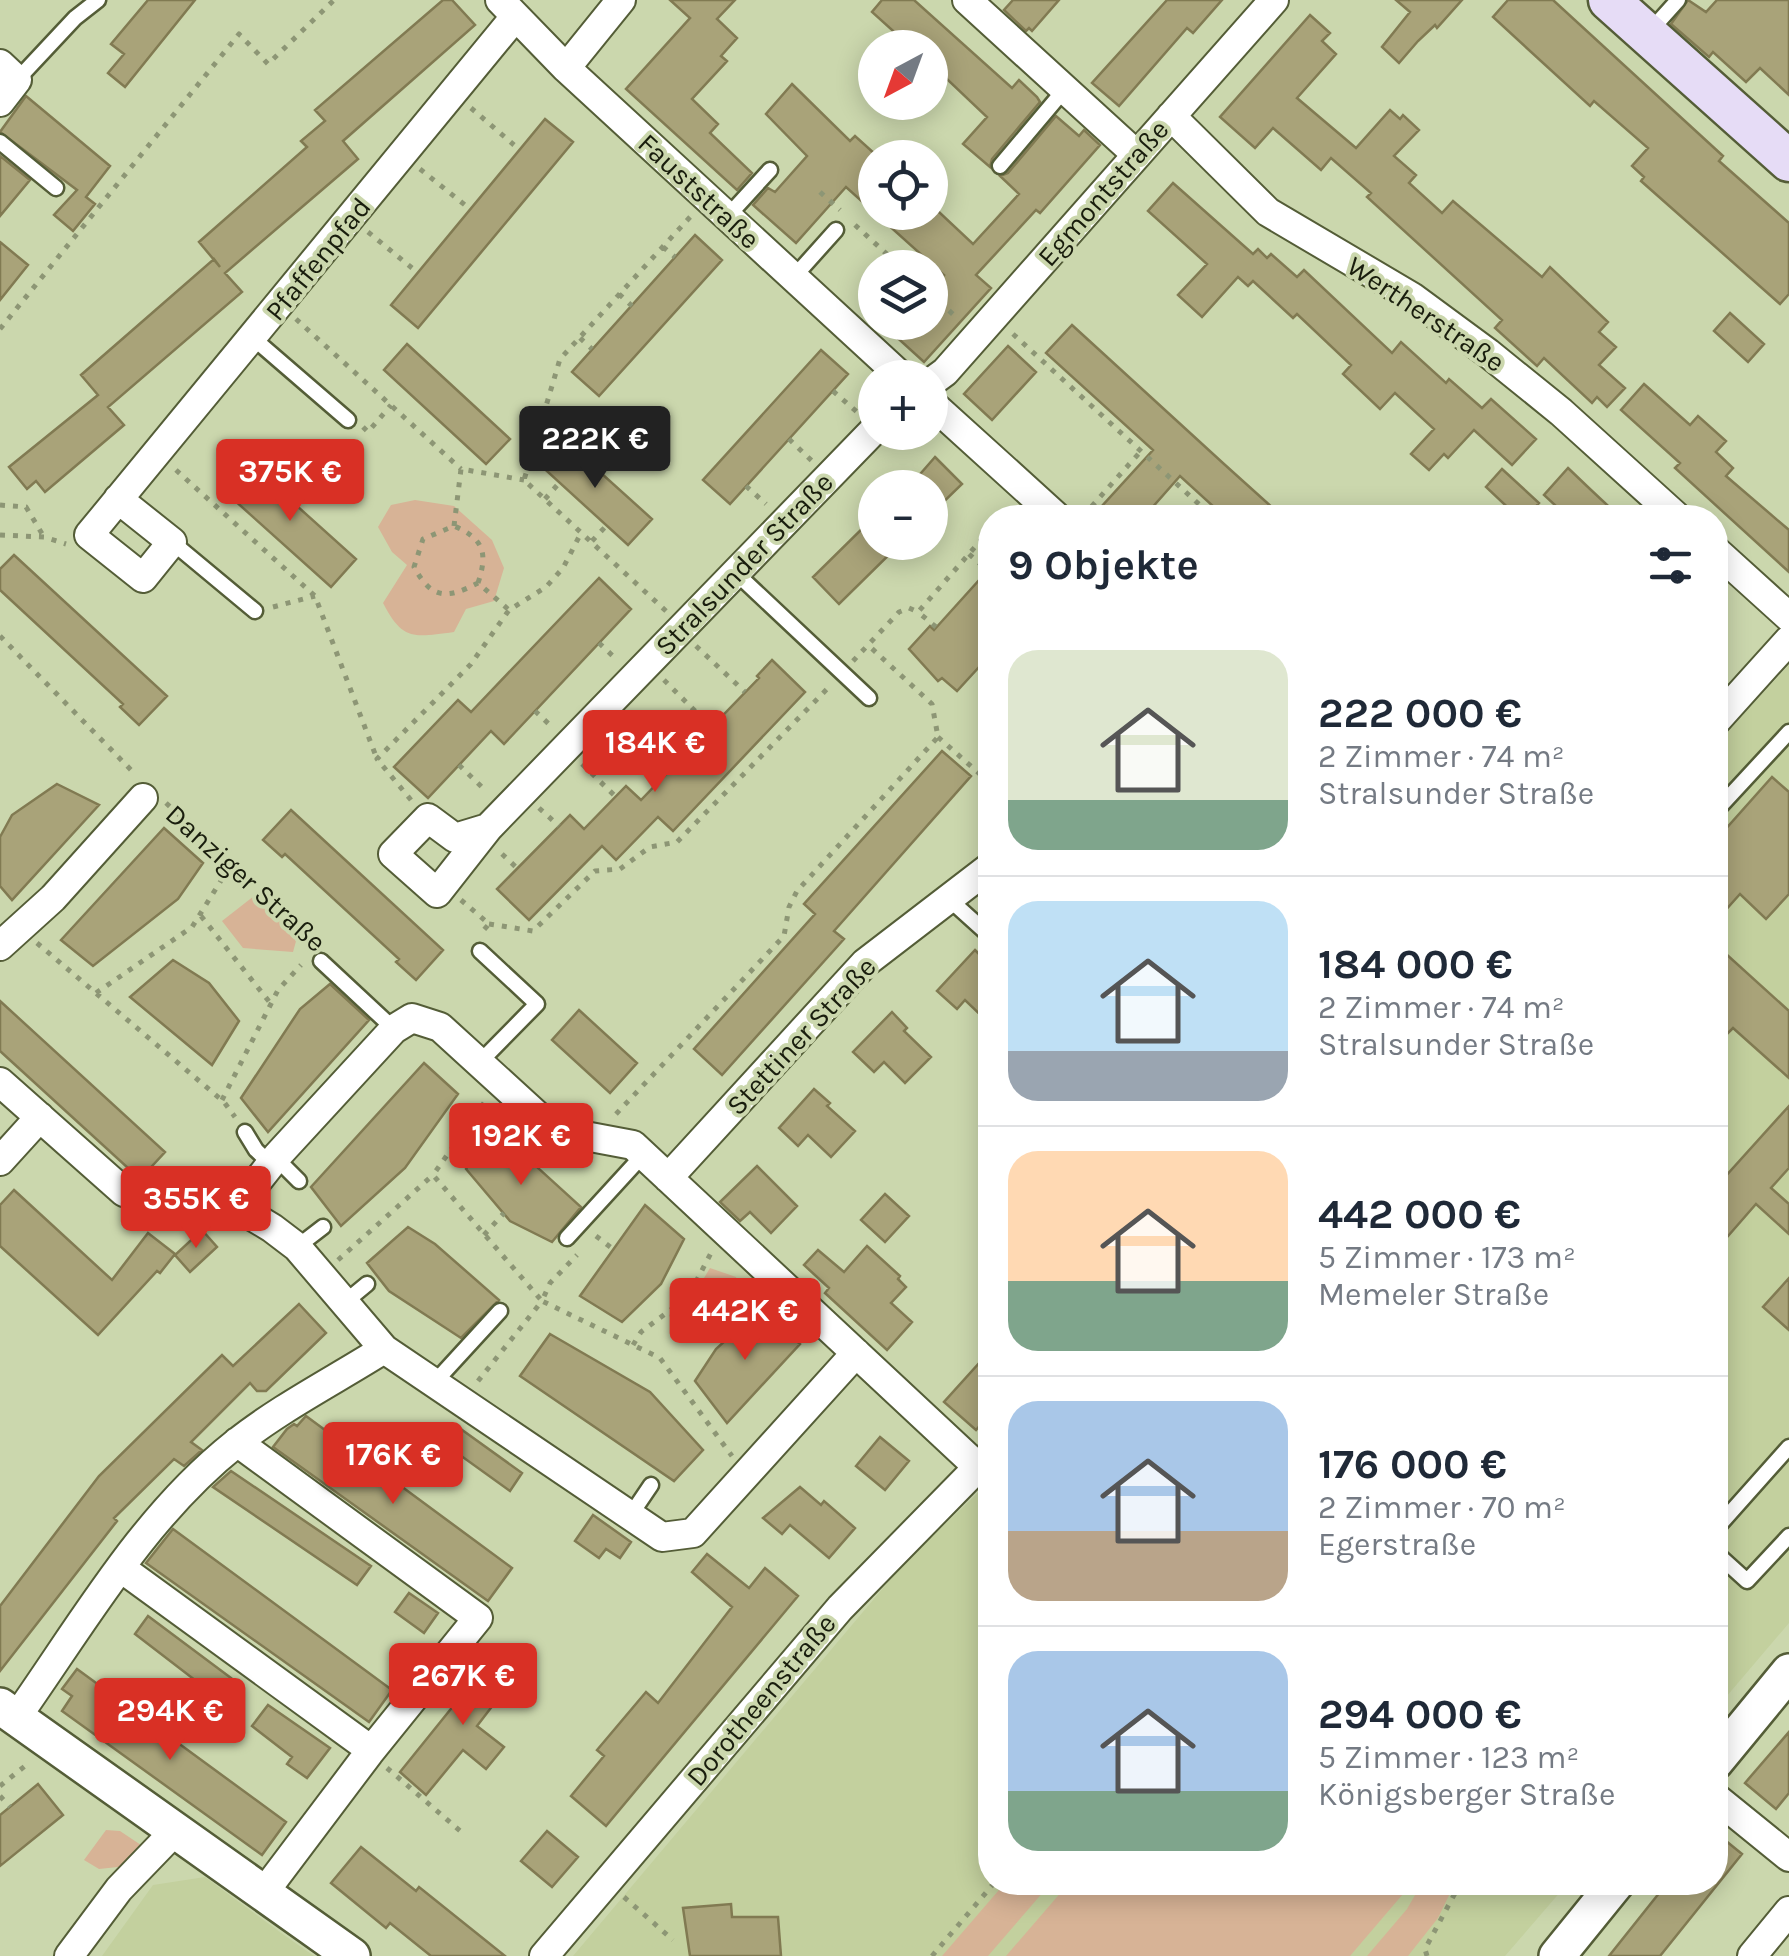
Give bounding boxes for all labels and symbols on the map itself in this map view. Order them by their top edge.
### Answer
north arrow [858,30,948,120]
street label: Egmontstraße [1031,113,1175,273]
street label: Fauststraße [631,126,767,256]
street label: Pfaffenpfad [258,191,378,327]
street label: Wertherstraße [1341,249,1511,379]
pin: 222K € [514,406,676,491]
pin: 375K € [209,439,371,524]
street label: Stralsunder Straße [648,466,840,662]
pin: 184K € [574,710,736,795]
street label: Danziger Straße [159,798,333,958]
street label: Stettiner Straße [719,950,883,1122]
pin: 192K € [440,1103,602,1188]
pin: 355K € [115,1166,277,1251]
pin: 442K € [664,1278,826,1363]
pin: 176K € [312,1422,474,1507]
street label: Dorotheenstraße [679,1607,843,1793]
pin: 267K € [382,1643,544,1728]
pin: 294K € [89,1678,251,1763]

